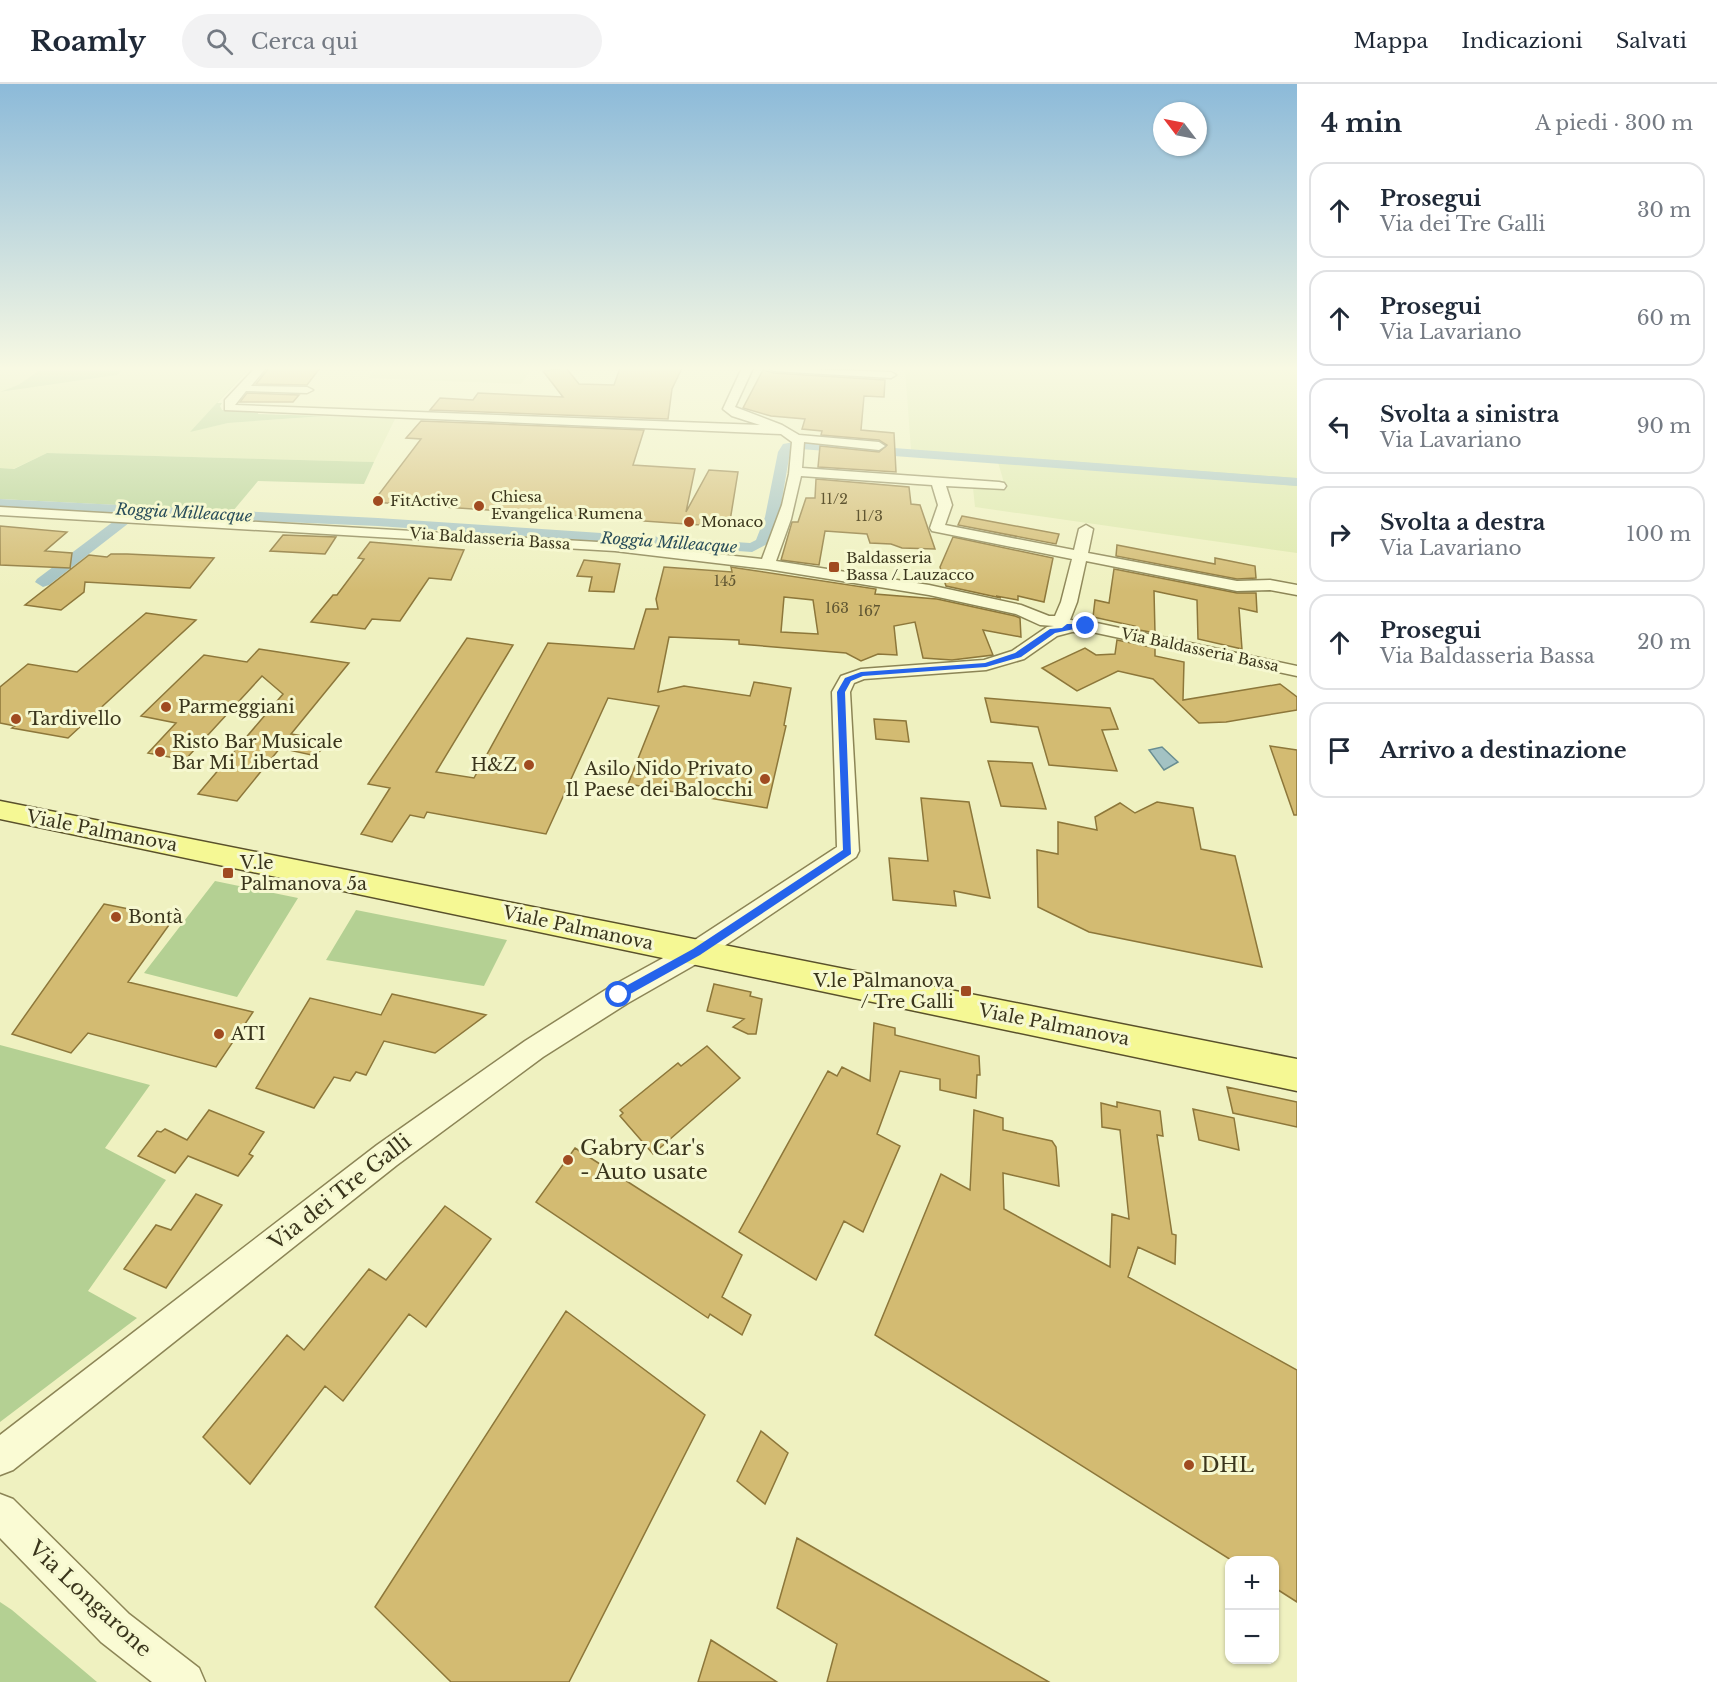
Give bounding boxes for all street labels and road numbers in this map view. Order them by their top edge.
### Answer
street label: Via Baldasseria Bassa [408,523,572,554]
street label: Via Baldasseria Bassa [1118,623,1281,676]
street label: Viale Palmanova [24,805,179,856]
street label: Viale Palmanova [500,901,655,955]
street label: Viale Palmanova [976,999,1131,1050]
street label: Via dei Tre Galli [263,1128,416,1256]
street label: Via Longarone [22,1535,157,1663]

